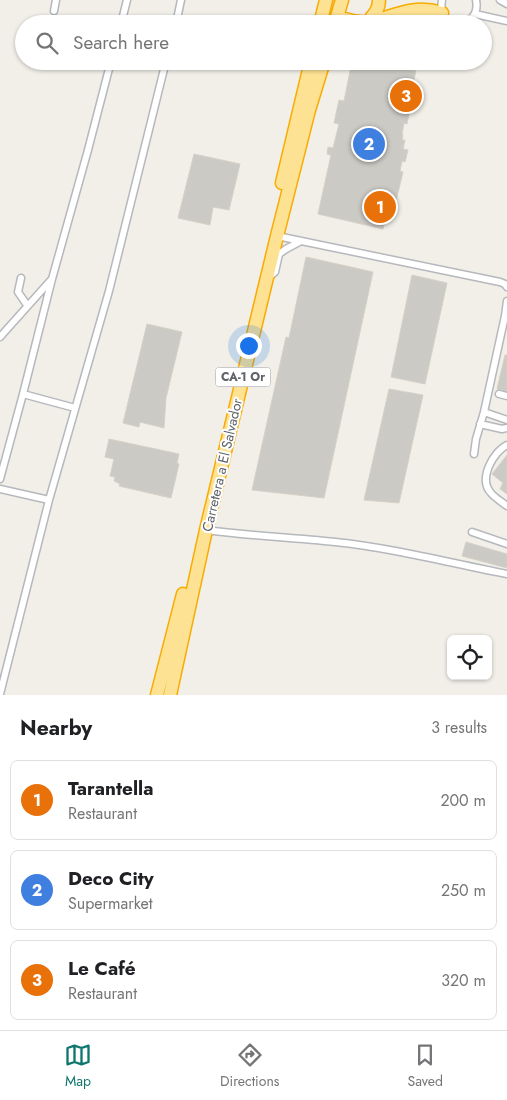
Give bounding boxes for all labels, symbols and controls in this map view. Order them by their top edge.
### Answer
search box [15,15,492,70]
icon: search [33,29,61,57]
text: Search here [73,29,169,56]
pin: 3 [390,77,422,115]
pin: 2 [353,125,385,163]
pin: 1 [364,188,396,226]
your location [236,333,262,359]
road number: CA-1 Or [216,368,270,387]
street label: Carretera a El Salvador [197,396,247,534]
map controls [447,635,492,680]
button: locate [447,635,492,680]
text: Nearby [20,713,92,743]
text: 3 results [431,716,487,739]
text: Tarantella [68,775,153,802]
text: 1 [33,789,41,812]
text: 200 m [440,789,486,812]
text: Restaurant [68,802,137,825]
text: Deco City [68,865,154,892]
text: 2 [32,879,42,902]
text: 250 m [441,879,486,902]
text: Supermarket [68,892,153,915]
text: Le Café [68,955,136,982]
text: 3 [32,969,42,992]
text: 320 m [441,969,486,992]
text: Restaurant [68,982,137,1005]
tab: Map [64,1041,92,1091]
tab: Directions [220,1041,279,1091]
tab: Saved [407,1041,443,1091]

